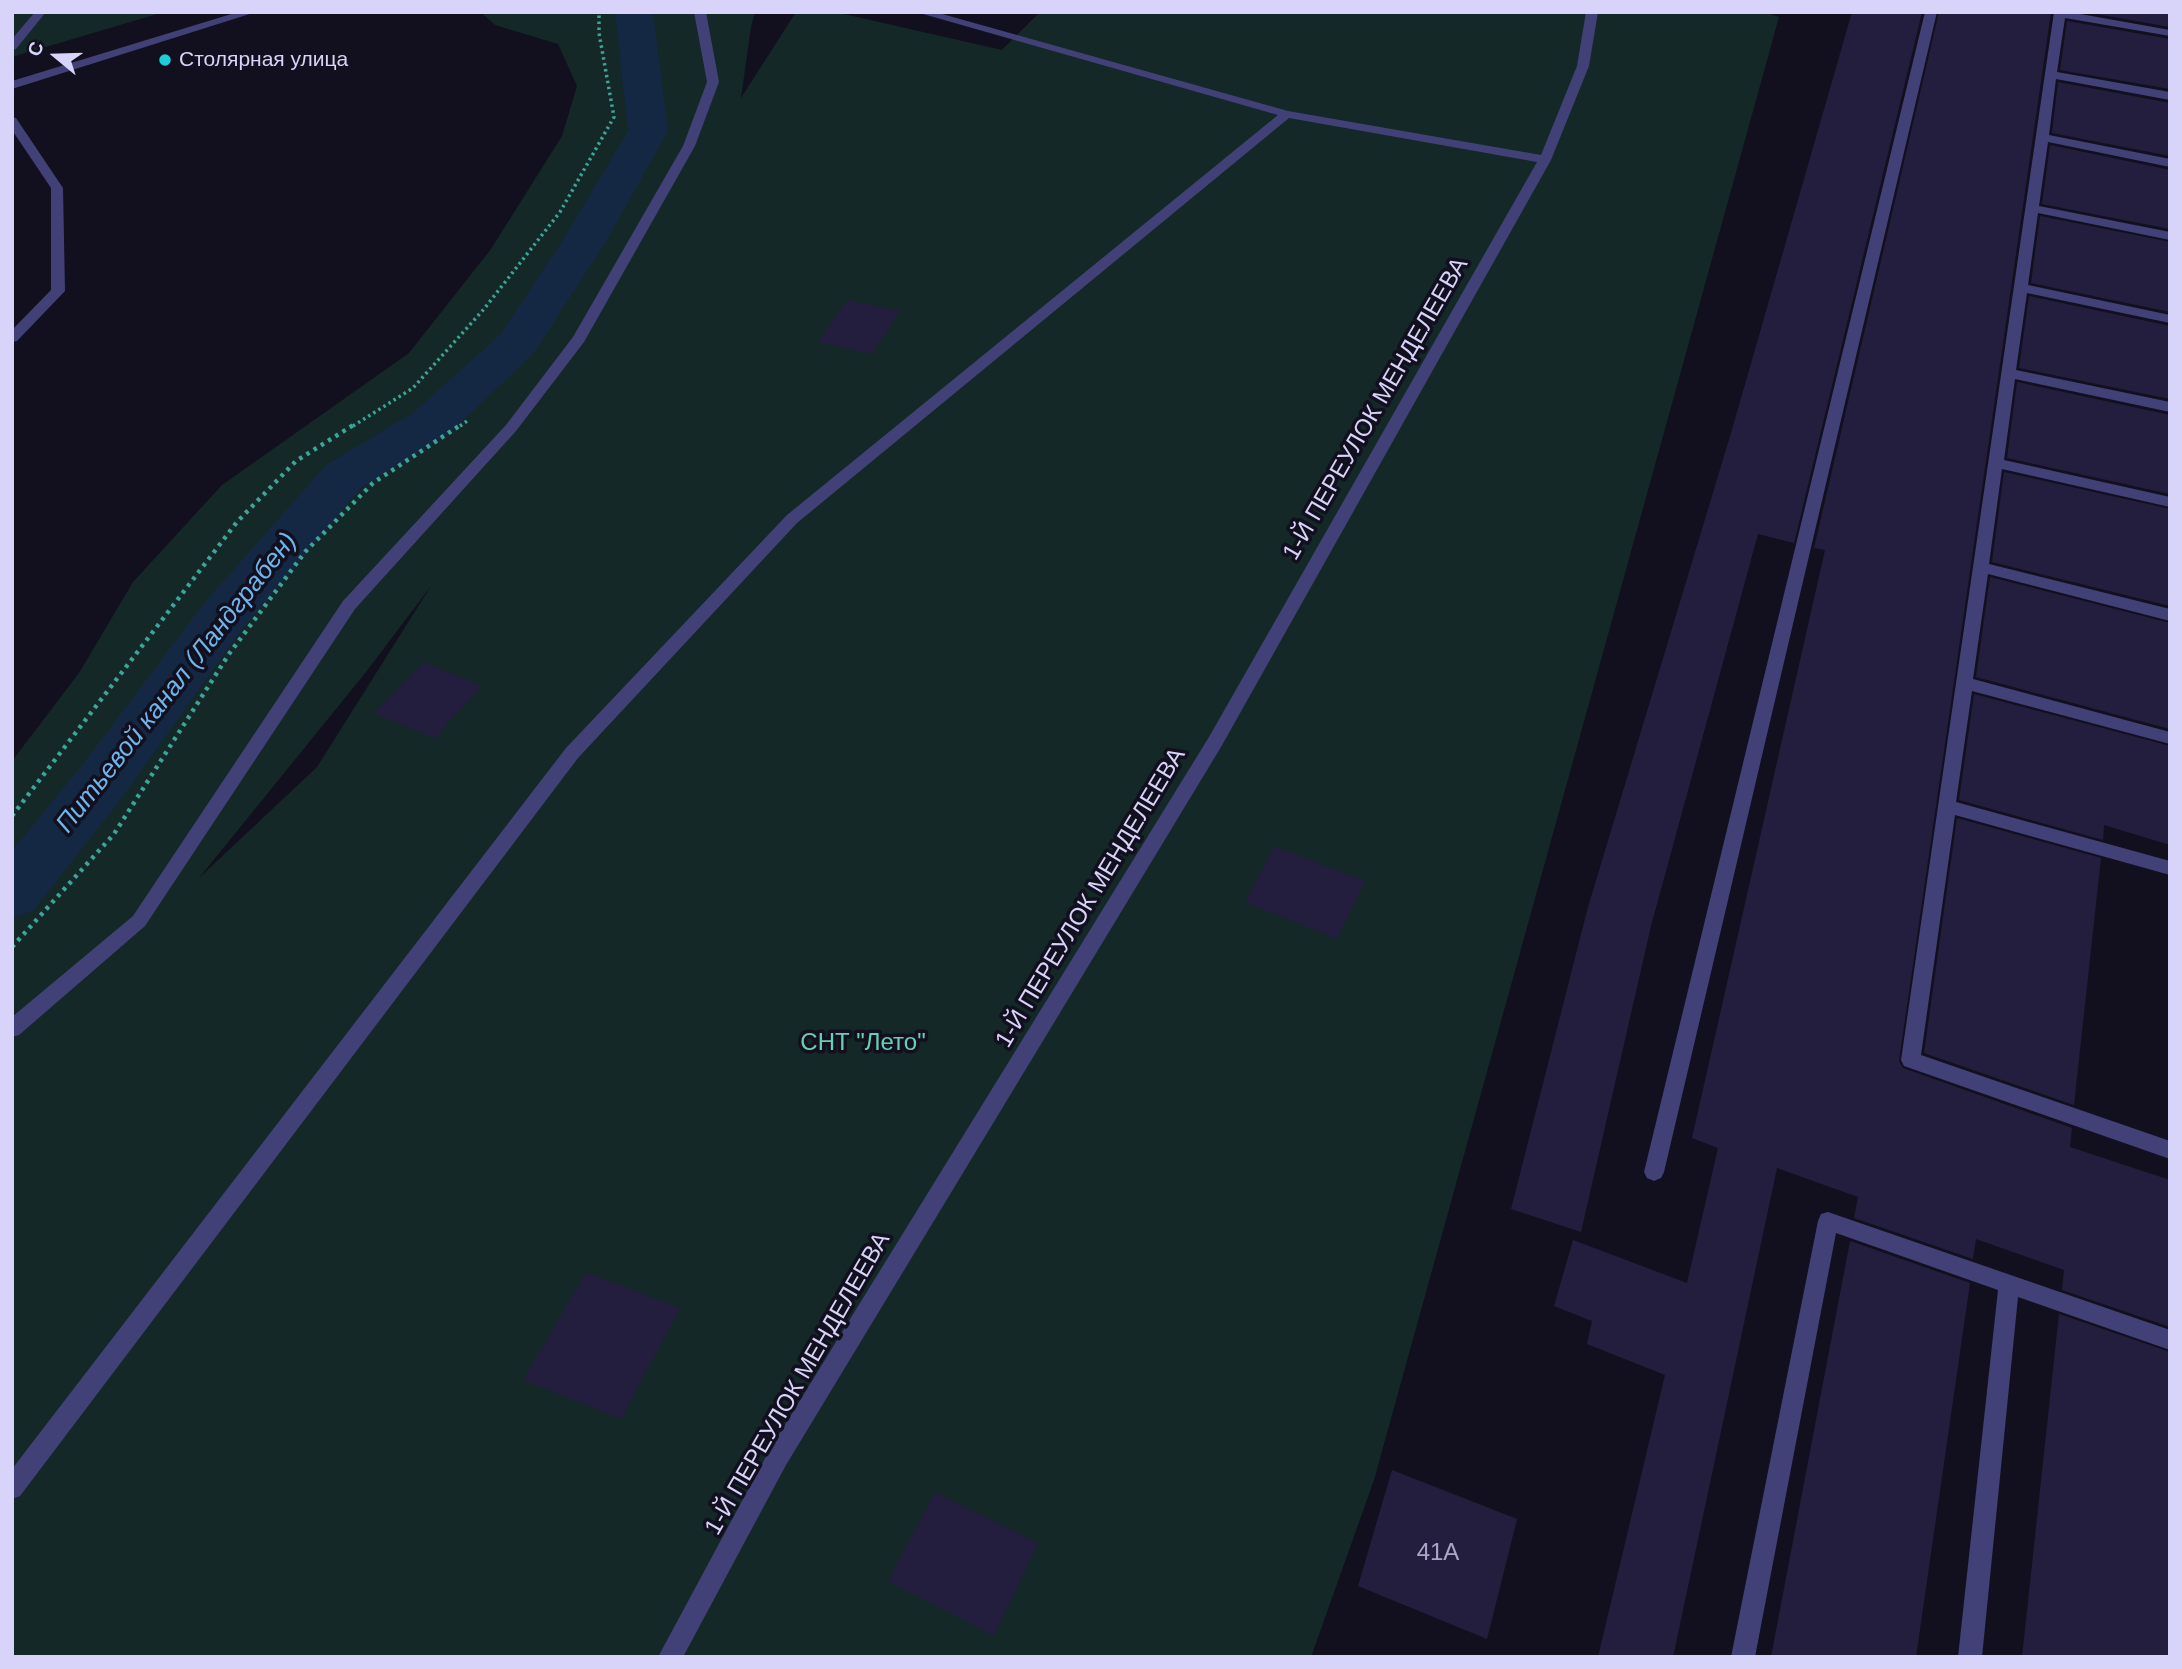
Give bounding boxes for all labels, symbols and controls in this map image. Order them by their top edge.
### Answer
north arrow [21,21,91,91]
text: С [24,39,48,59]
place label: Столярная улица [179,47,348,73]
marker: Столярная улица [157,52,173,68]
street label: 1-Й ПЕРЕУЛОК МЕНДЕЛЕЕВА [1277,253,1475,565]
water label: Питьевой канал (Ландграбен) [50,527,304,839]
street label: 1-Й ПЕРЕУЛОК МЕНДЕЛЕЕВА [990,743,1192,1053]
park label: СНТ "Лето" [800,1029,926,1057]
street label: 1-Й ПЕРЕУЛОК МЕНДЕЛЕЕВА [699,1228,897,1540]
house number: 41А [1417,1539,1459,1567]

